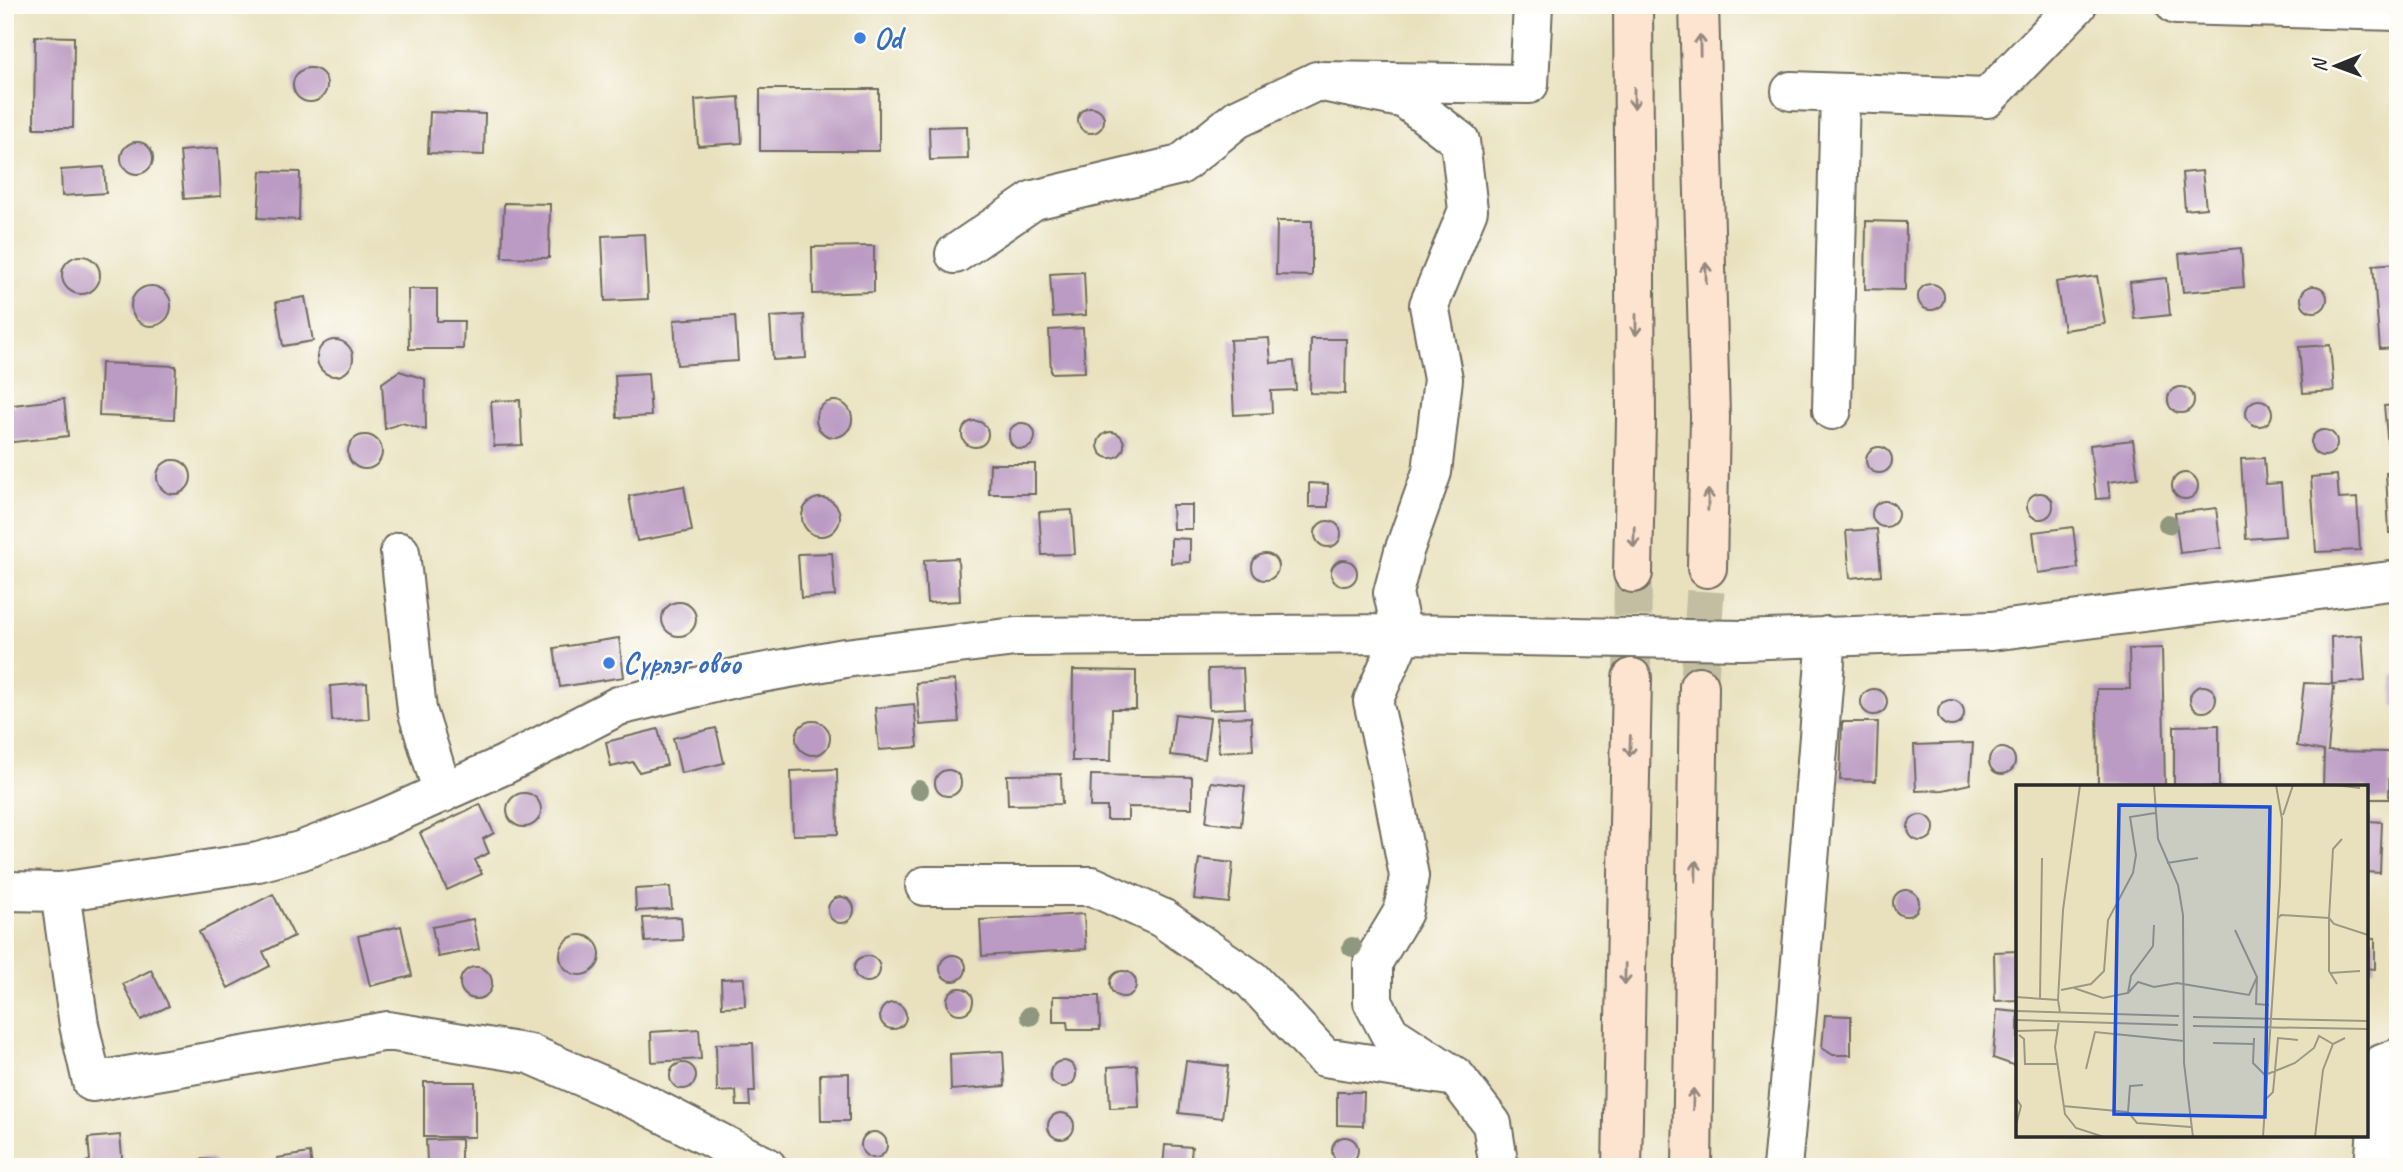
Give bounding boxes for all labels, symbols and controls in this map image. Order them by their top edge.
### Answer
place label: Od [874,19,906,57]
marker: Od [852,30,868,46]
north arrow [2302,32,2372,102]
one-way arrow [1694,34,1707,57]
text: N [2308,57,2332,72]
one-way arrow [1627,86,1641,109]
one-way arrow [1699,261,1713,284]
one-way arrow [1629,314,1643,337]
one-way arrow [1702,489,1715,512]
one-way arrow [1627,525,1640,548]
place label: Сүрлэг овоо [623,644,743,682]
marker: Сүрлэг овоо [601,655,617,671]
one-way arrow [1623,735,1637,758]
inset map [2016,785,2368,1137]
one-way arrow [1689,860,1703,883]
one-way arrow [1618,962,1632,985]
one-way arrow [1686,1087,1699,1110]

